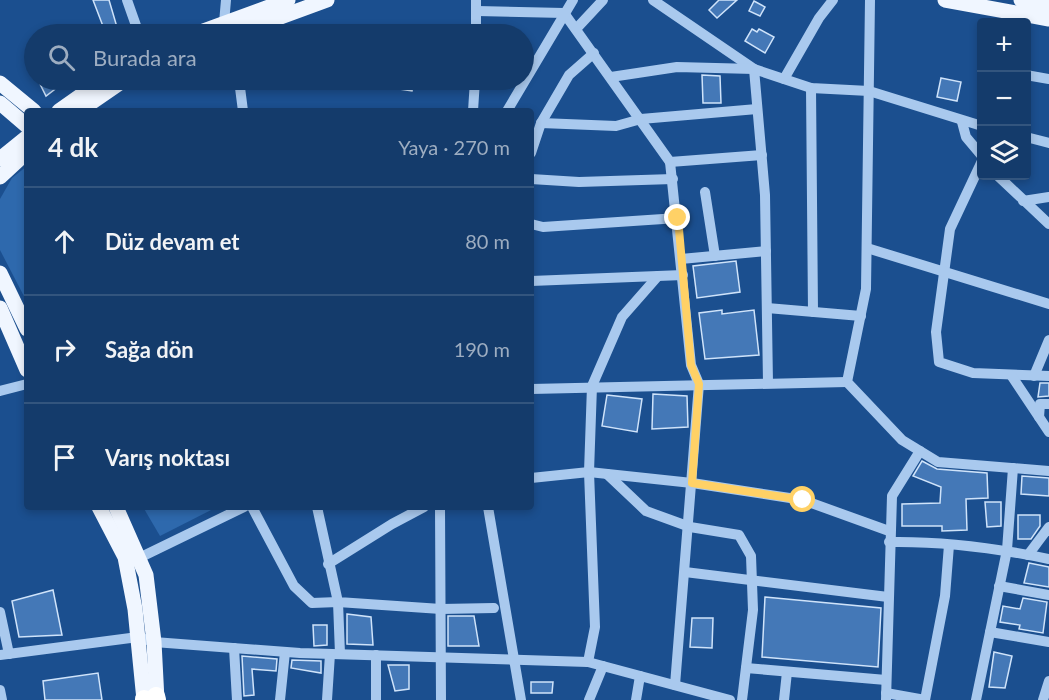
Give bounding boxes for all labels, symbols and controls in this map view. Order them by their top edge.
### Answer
map controls [977,18,1031,180]
button: + [977,18,1031,72]
search box [24,24,534,90]
icon: search [45,41,78,74]
text: Burada ara [93,44,197,71]
button: − [977,72,1031,126]
button: layers [977,126,1031,180]
text: 4 dk [48,131,98,163]
text: Yaya · 270 m [398,135,510,159]
route end [664,204,690,230]
icon: ahead [48,225,81,258]
text: Düz devam et [105,228,240,255]
text: 80 m [465,229,510,253]
icon: right [48,333,81,366]
text: Sağa dön [105,336,194,363]
text: 190 m [454,337,510,361]
icon: arrive [48,441,81,474]
text: Varış noktası [105,444,230,471]
route start [789,486,815,512]

